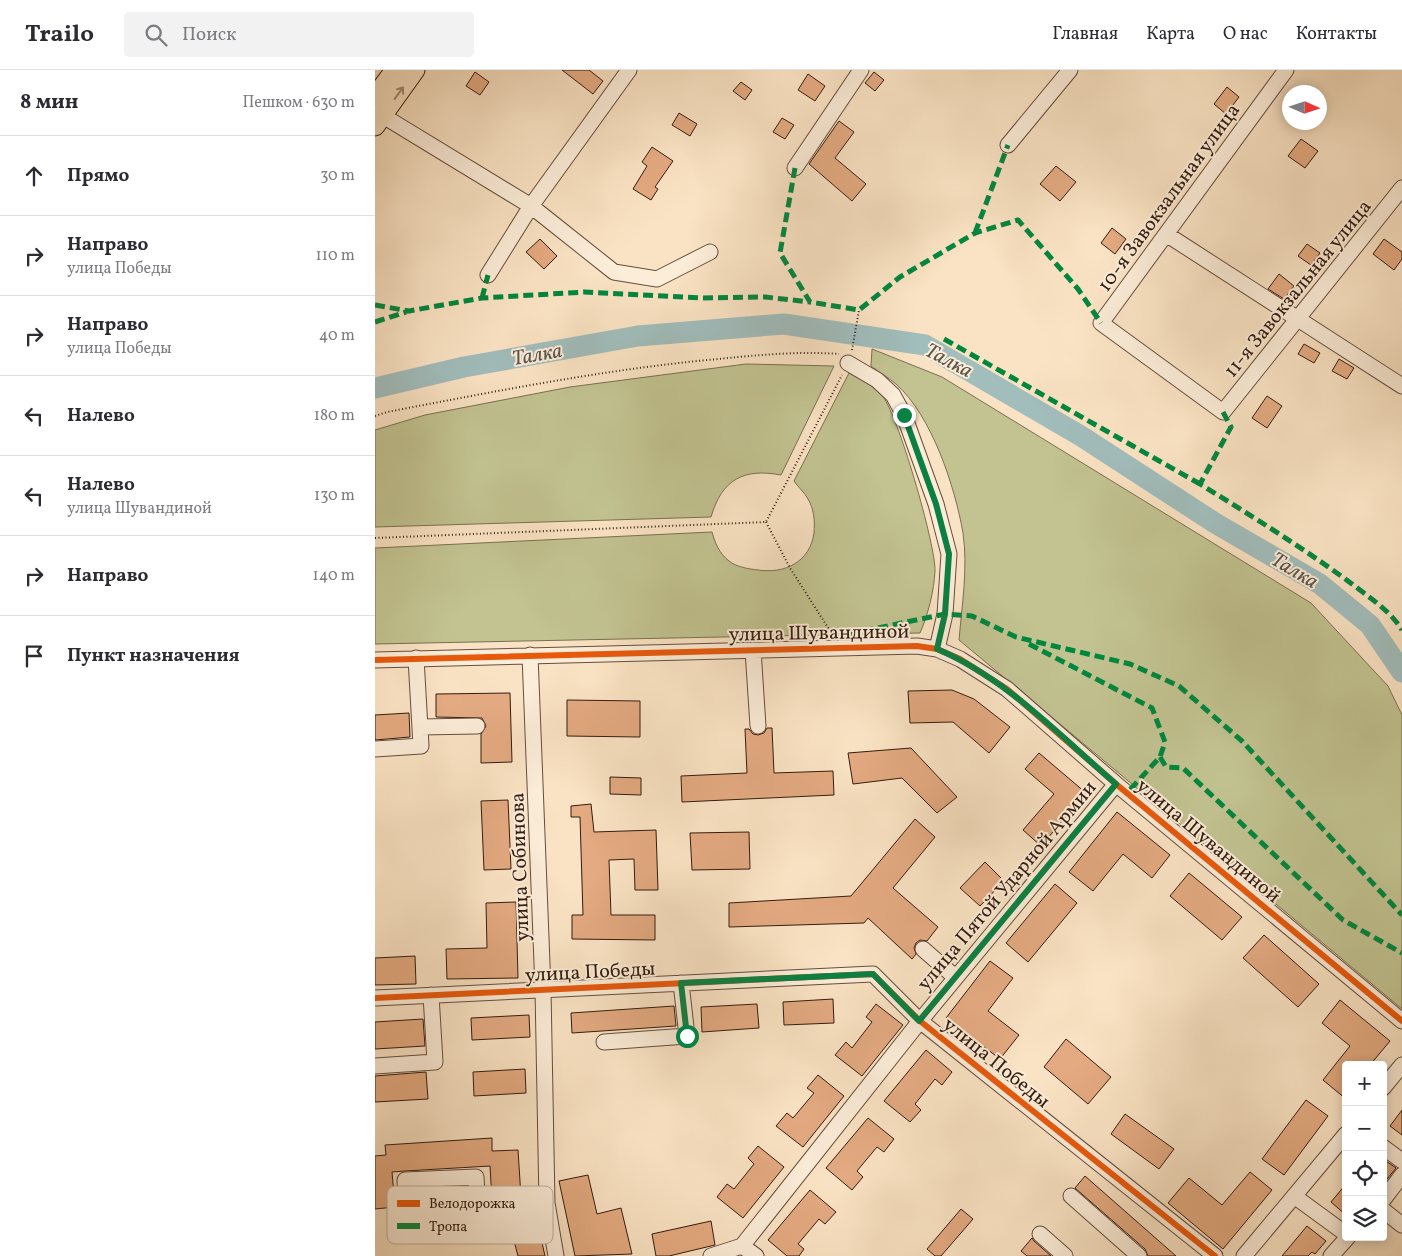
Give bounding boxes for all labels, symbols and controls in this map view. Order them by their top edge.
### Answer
search box [124,12,474,57]
text: Trailo [25,18,94,52]
icon: search [142,21,170,49]
text: Поиск [182,22,236,48]
text: Главная [1052,22,1118,47]
text: Карта [1146,22,1195,47]
text: О нас [1223,22,1268,47]
text: Контакты [1296,22,1377,47]
north arrow [1282,85,1327,130]
one-way arrow [394,86,404,100]
text: 8 мин [20,88,79,117]
text: Пешком · 630 m [242,92,355,114]
street label: 10-я Завокзальная улица [1092,98,1248,298]
icon: ahead [20,162,48,190]
text: Прямо [67,163,129,189]
text: 30 m [320,165,355,187]
street label: 11-я Завокзальная улица [1218,194,1379,384]
text: Направо [67,232,149,258]
icon: right [20,242,48,270]
text: 110 m [316,245,355,267]
text: улица Победы [67,258,172,280]
text: Направо [67,312,149,338]
icon: right [20,322,48,350]
text: 40 m [319,325,355,347]
water label: Талка [510,337,565,374]
water label: Талка [919,337,977,386]
text: улица Победы [67,338,172,360]
icon: left [20,402,48,430]
text: Налево [67,403,135,429]
route end [893,404,916,427]
text: 180 m [314,405,355,427]
text: Налево [67,472,135,498]
icon: left [20,482,48,510]
text: 130 m [314,485,355,507]
text: улица Шувандиной [67,498,212,520]
water label: Талка [1265,546,1323,597]
icon: right [20,562,48,590]
text: Направо [67,563,149,589]
text: 140 m [313,565,355,587]
street label: улица Шувандиной [728,618,910,650]
icon: arrive [20,642,48,670]
text: Пункт назначения [67,643,240,669]
street label: улица Шувандиной [1129,773,1286,910]
street label: улица Пятой Ударной Армии [911,775,1104,997]
street label: улица Собинова [504,792,538,942]
street label: улица Победы [524,956,656,990]
street label: улица Победы [936,1012,1055,1116]
route start [676,1025,699,1048]
map controls [1342,1061,1387,1241]
button: + [1342,1061,1387,1106]
button: − [1342,1106,1387,1151]
button: locate [1342,1151,1387,1196]
legend [387,1186,553,1244]
text: Велодорожка [429,1195,516,1214]
button: layers [1342,1196,1387,1241]
text: Тропа [429,1218,467,1237]

